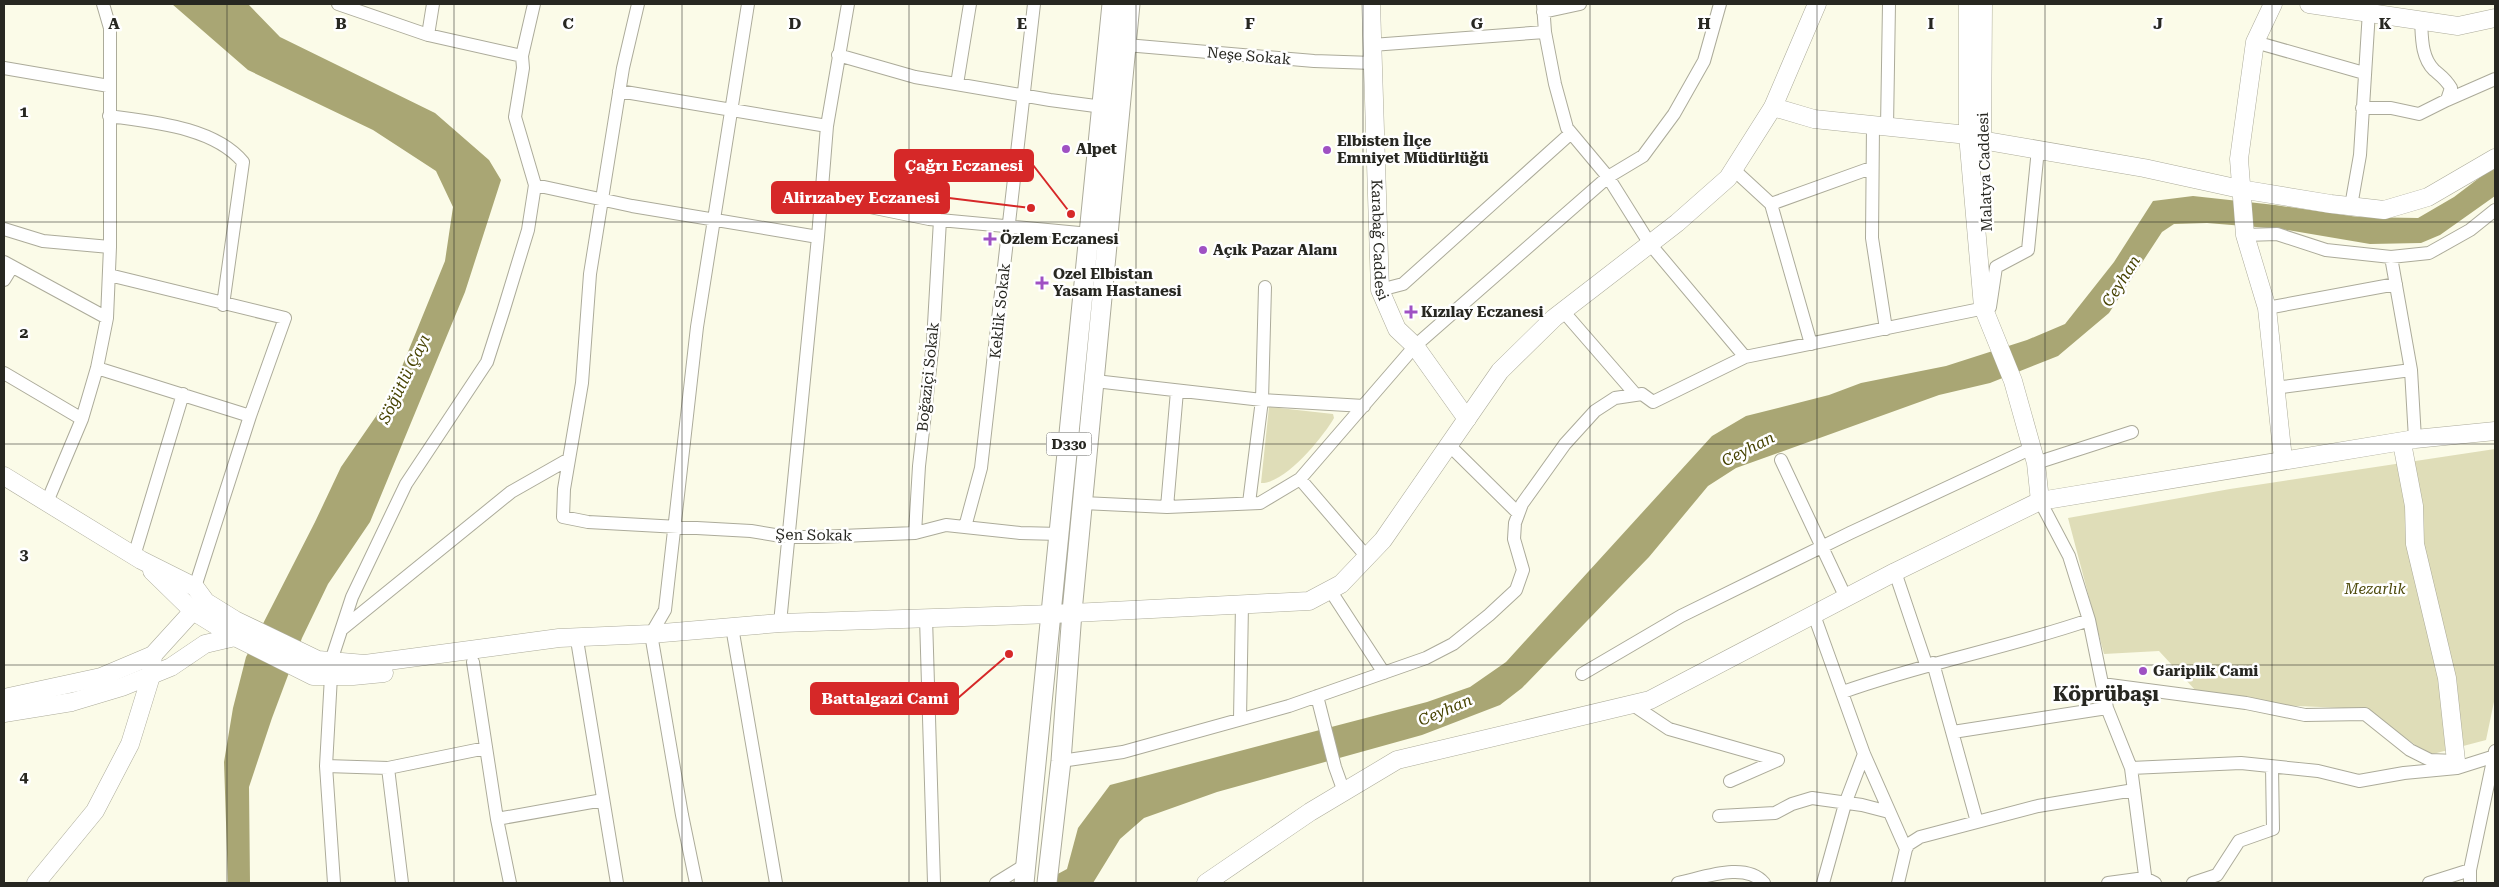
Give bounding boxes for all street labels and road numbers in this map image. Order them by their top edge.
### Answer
street label: Neşe Sokak [1206,43,1292,69]
street label: Malatya Caddesi [1974,112,1996,232]
street label: Karabağ Caddesi [1368,179,1393,303]
street label: Keklik Sokak [986,262,1014,360]
street label: Boğaziçi Sokak [913,321,943,433]
road number: D330 [1046,432,1092,456]
street label: Şen Sokak [776,525,853,545]

